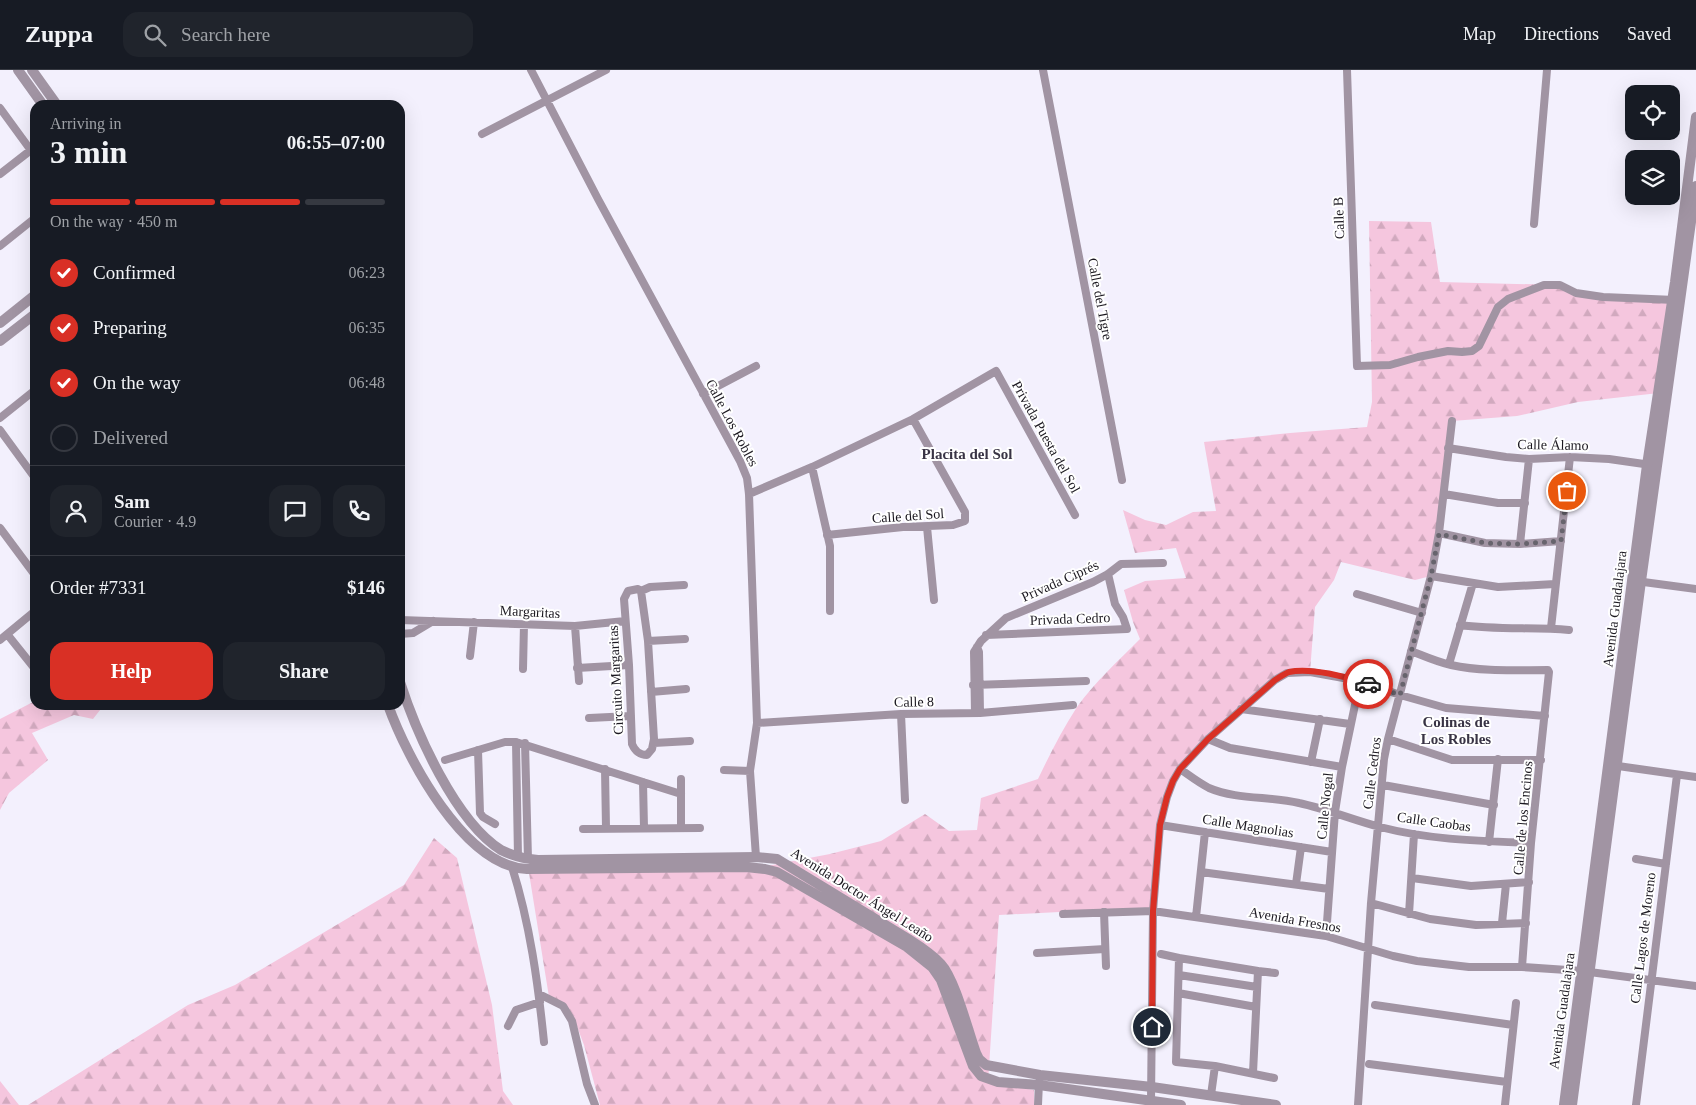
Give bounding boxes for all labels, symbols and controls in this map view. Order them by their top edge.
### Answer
search box [123,12,473,57]
text: Zuppa [25,21,93,47]
icon: search [141,21,169,49]
text: Search here [181,24,270,45]
text: Map [1463,24,1496,44]
text: Directions [1524,24,1599,44]
text: Saved [1627,24,1671,44]
map controls [1625,85,1680,205]
button: locate [1625,85,1680,140]
text: Arriving in [50,115,122,132]
text: 06:55–07:00 [287,132,385,153]
text: 3 min [50,134,127,170]
button: layers [1625,150,1680,205]
street label: Calle B [1331,197,1347,239]
text: On the way · 450 m [50,213,178,230]
street label: Calle del Tigre [1085,257,1115,341]
icon: check [50,259,78,287]
text: Confirmed [93,262,175,283]
text: 06:23 [349,264,385,281]
icon: check [50,314,78,342]
text: Preparing [93,317,167,338]
text: 06:35 [349,319,385,336]
icon: check [50,369,78,397]
text: On the way [93,372,181,393]
text: 06:48 [349,374,385,391]
street label: Calle Los Robles [703,377,761,469]
street label: Privada Puesta del Sol [1009,378,1083,496]
text: Delivered [93,427,168,448]
street label: Calle Álamo [1517,436,1589,453]
district label: Placita del Sol [922,446,1012,462]
pin [1546,470,1588,512]
icon: bag [1553,477,1581,505]
button: person [50,485,102,537]
button: chat [269,485,321,537]
button: phone [333,485,385,537]
text: Sam [114,491,150,512]
street label: Calle del Sol [871,506,945,526]
text: Courier · 4.9 [114,513,196,530]
street label: Avenida Guadalajara [1600,549,1630,668]
street label: Privada Ciprés [1019,557,1101,605]
text: Order #7331 [50,577,147,598]
text: $146 [347,577,385,598]
street label: Margaritas [499,603,561,621]
street label: Privada Cedro [1030,610,1110,628]
street label: Circuito Margaritas [606,625,626,735]
button: Help [50,642,213,700]
button: Share [223,642,385,700]
courier [1343,659,1393,709]
icon: car [1354,670,1382,698]
street label: Calle 8 [894,694,934,710]
district label: Colinas de Los Robles [1421,714,1491,747]
street label: Calle Cedros [1360,736,1384,810]
street label: Calle de los Encinos [1511,760,1535,876]
street label: Calle Nogal [1314,772,1336,840]
street label: Calle Caobas [1396,809,1472,835]
street label: Calle Magnolias [1201,811,1295,841]
street label: Avenida Doctor Ángel Leaño [788,844,936,945]
street label: Calle Lagos de Moreno [1628,872,1658,1004]
street label: Avenida Fresnos [1248,904,1342,936]
street label: Avenida Guadalajara [1546,951,1578,1070]
pin [1131,1006,1173,1048]
icon: home [1138,1013,1166,1041]

